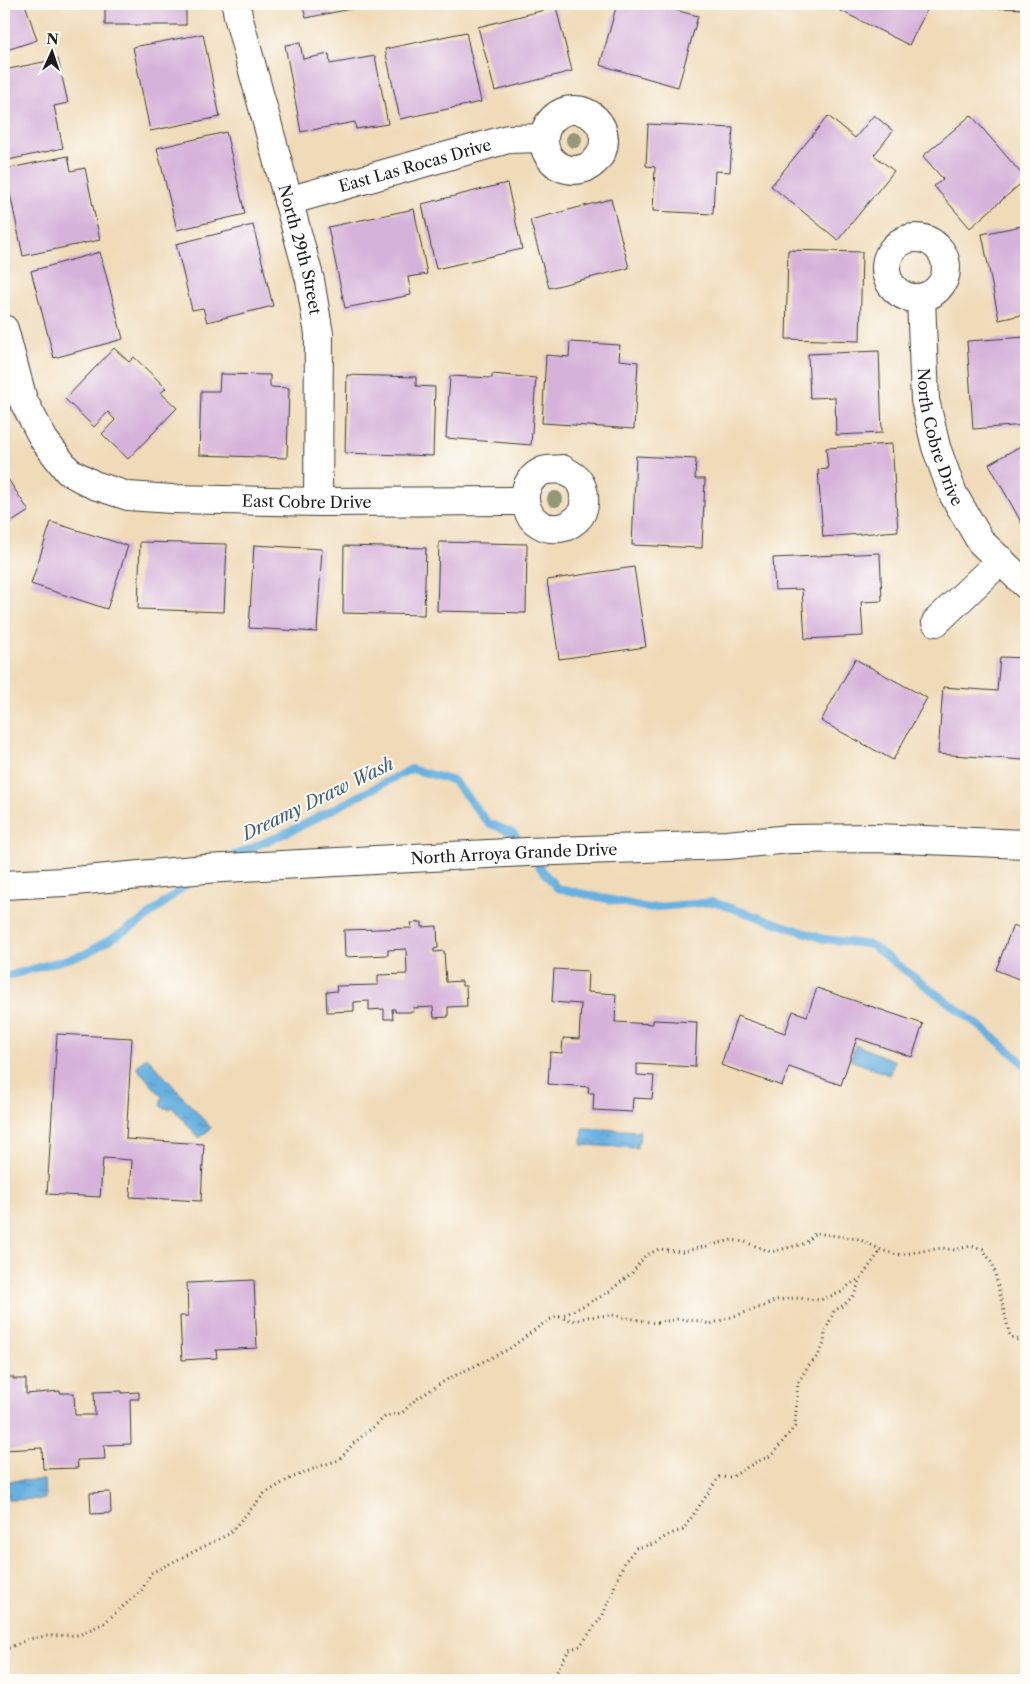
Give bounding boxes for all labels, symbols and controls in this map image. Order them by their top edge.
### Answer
north arrow [28,28,78,78]
text: N [46,30,59,48]
street label: East Las Rocas Drive [337,134,494,196]
street label: North 29th Street [274,182,326,316]
street label: North Cobre Drive [914,367,968,509]
street label: East Cobre Drive [242,490,372,512]
water label: Dreamy Draw Wash [237,753,397,846]
street label: North Arroya Grande Drive [410,839,618,868]

